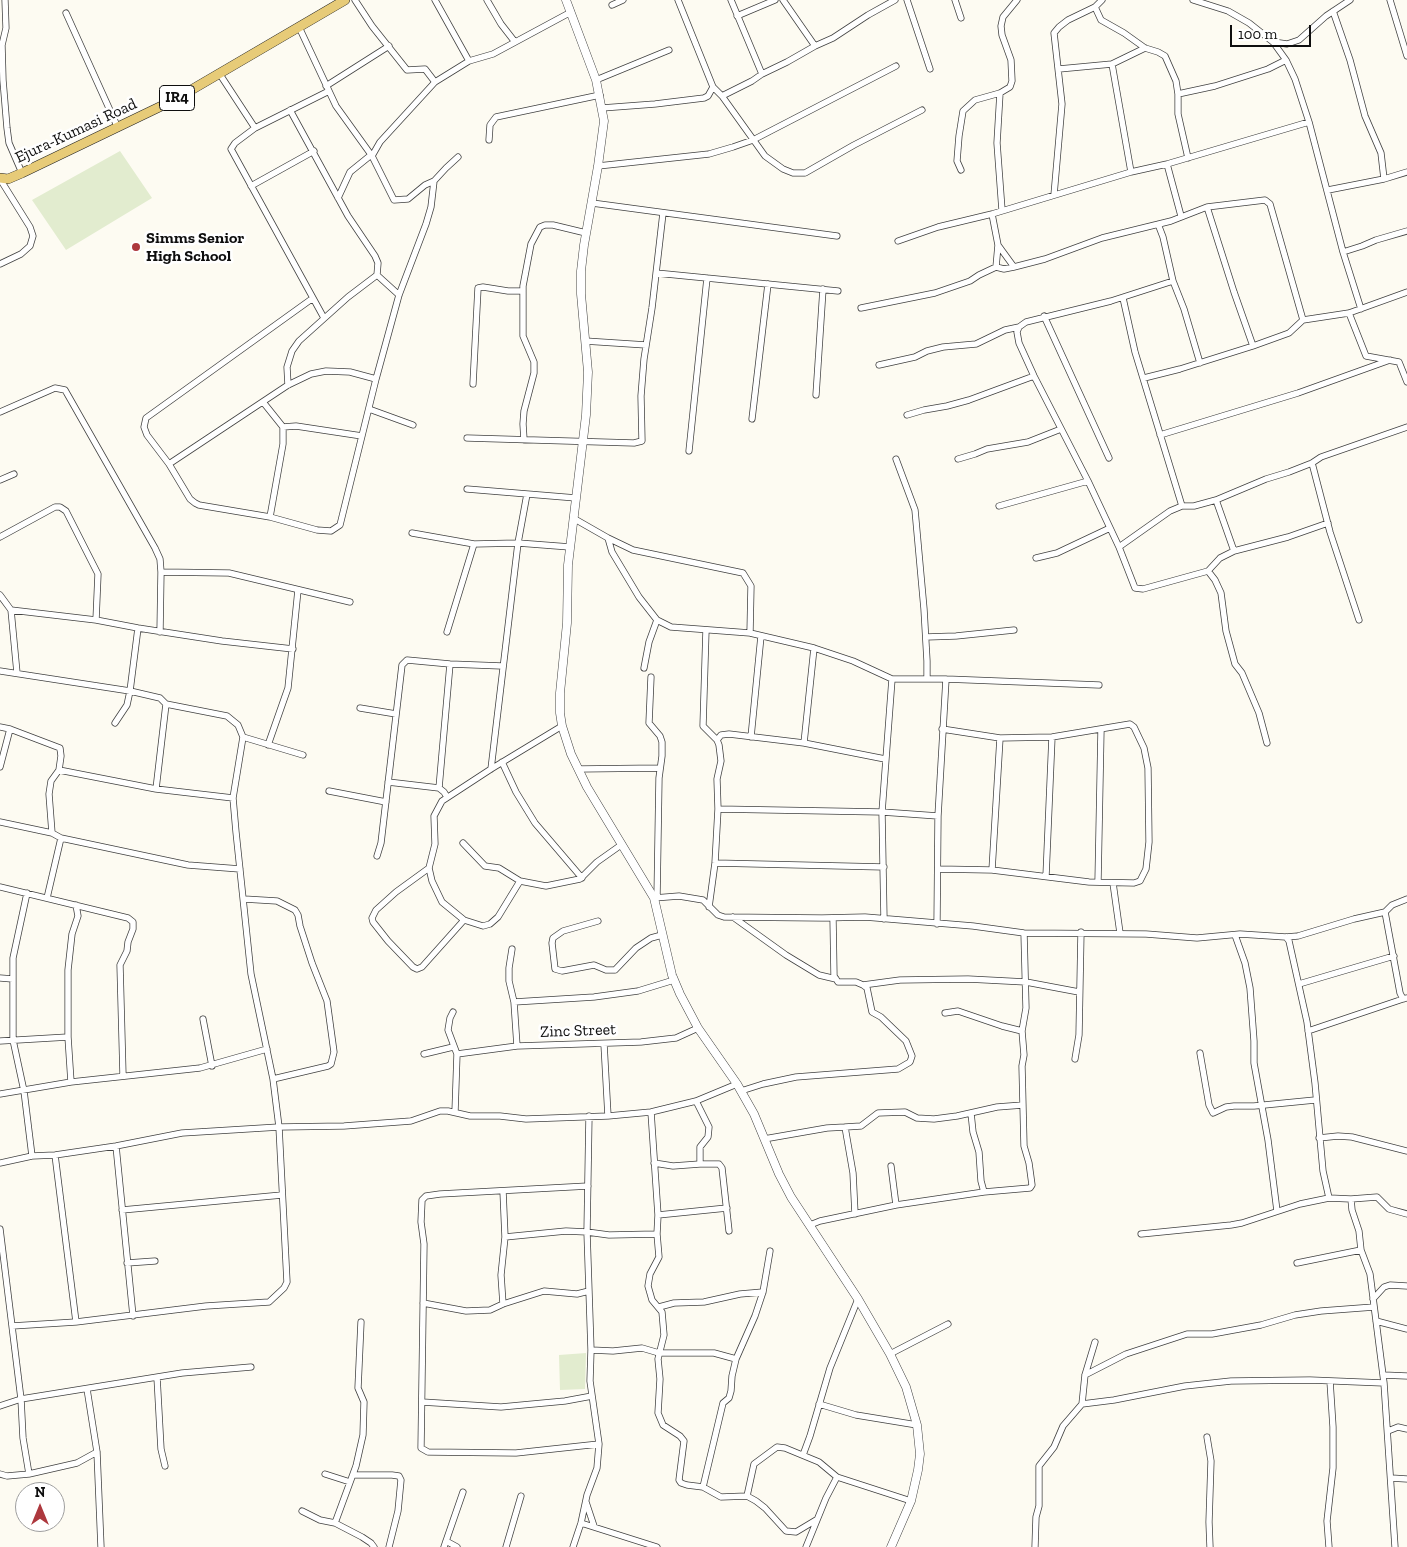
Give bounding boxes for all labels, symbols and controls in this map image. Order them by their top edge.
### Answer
scale bar [1232,15,1313,47]
text: 100 m [1238,25,1277,43]
road number: IR4 [160,86,194,110]
street label: Ejura-Kumasi Road [12,94,140,168]
place label: Simms Senior High School [146,228,244,266]
marker: Simms Senior High School [130,241,142,253]
street label: Zinc Street [540,1020,616,1042]
north arrow [15,1482,65,1532]
text: N [35,1484,45,1501]

